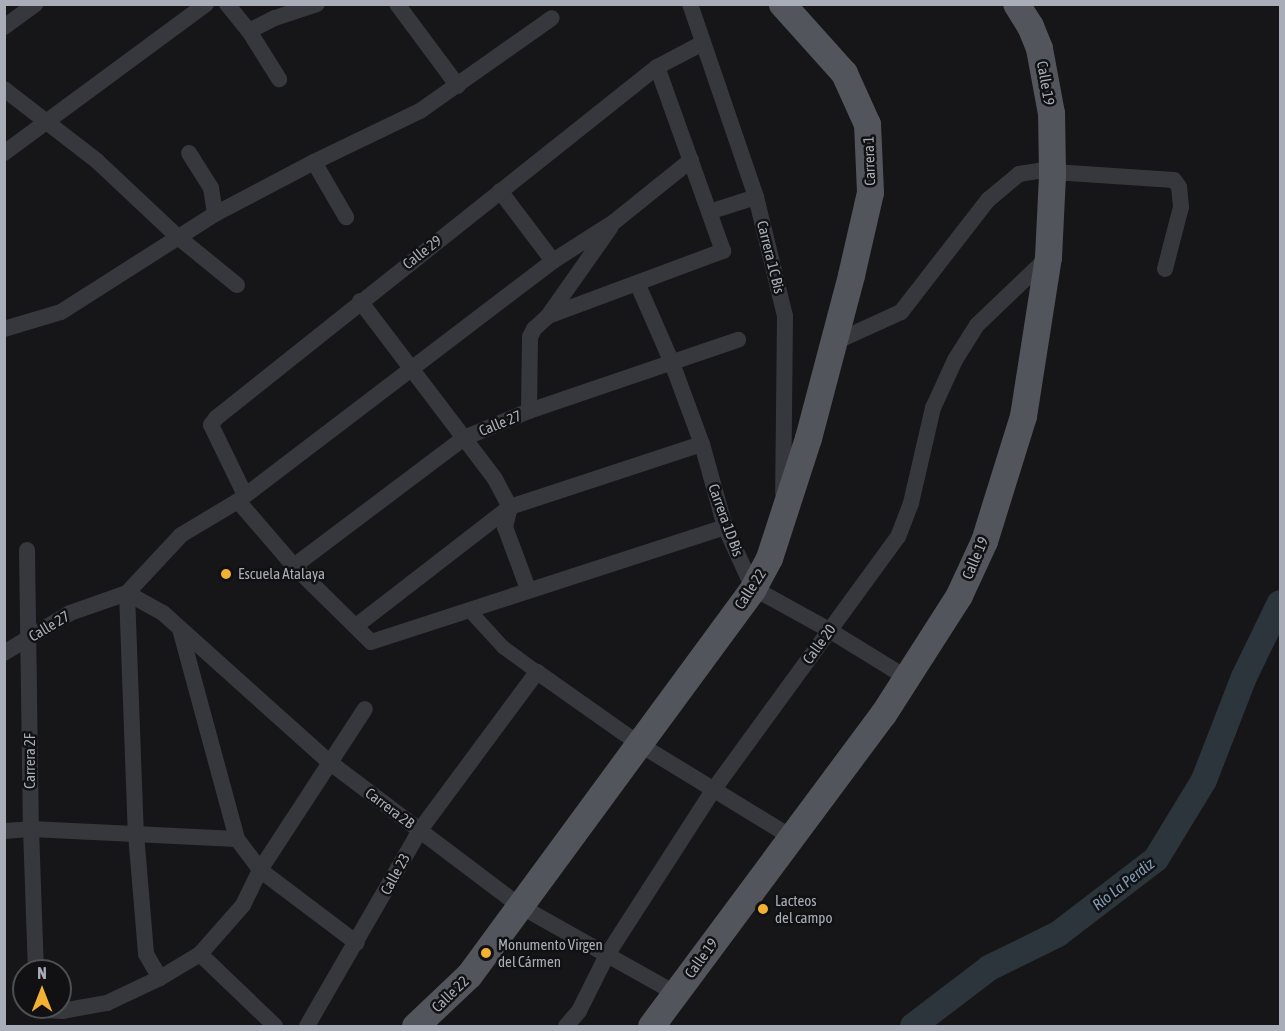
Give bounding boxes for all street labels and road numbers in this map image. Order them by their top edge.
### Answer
street label: Calle 19 [1033,60,1059,106]
street label: Carrera 1 [859,136,879,186]
street label: Carrera 1C Bis [753,219,789,295]
street label: Calle 29 [399,231,445,273]
street label: Calle 27 [476,406,524,440]
street label: Carrera 1D Bis [705,481,747,559]
street label: Calle 19 [958,534,992,582]
street label: Calle 22 [730,565,770,613]
street label: Calle 27 [25,607,73,645]
street label: Calle 20 [799,621,839,667]
street label: Carrera 2F [21,733,39,789]
street label: Carrera 2B [362,784,418,832]
street label: Calle 23 [376,850,414,898]
street label: Calle 19 [681,935,721,981]
street label: Calle 22 [428,972,472,1016]

